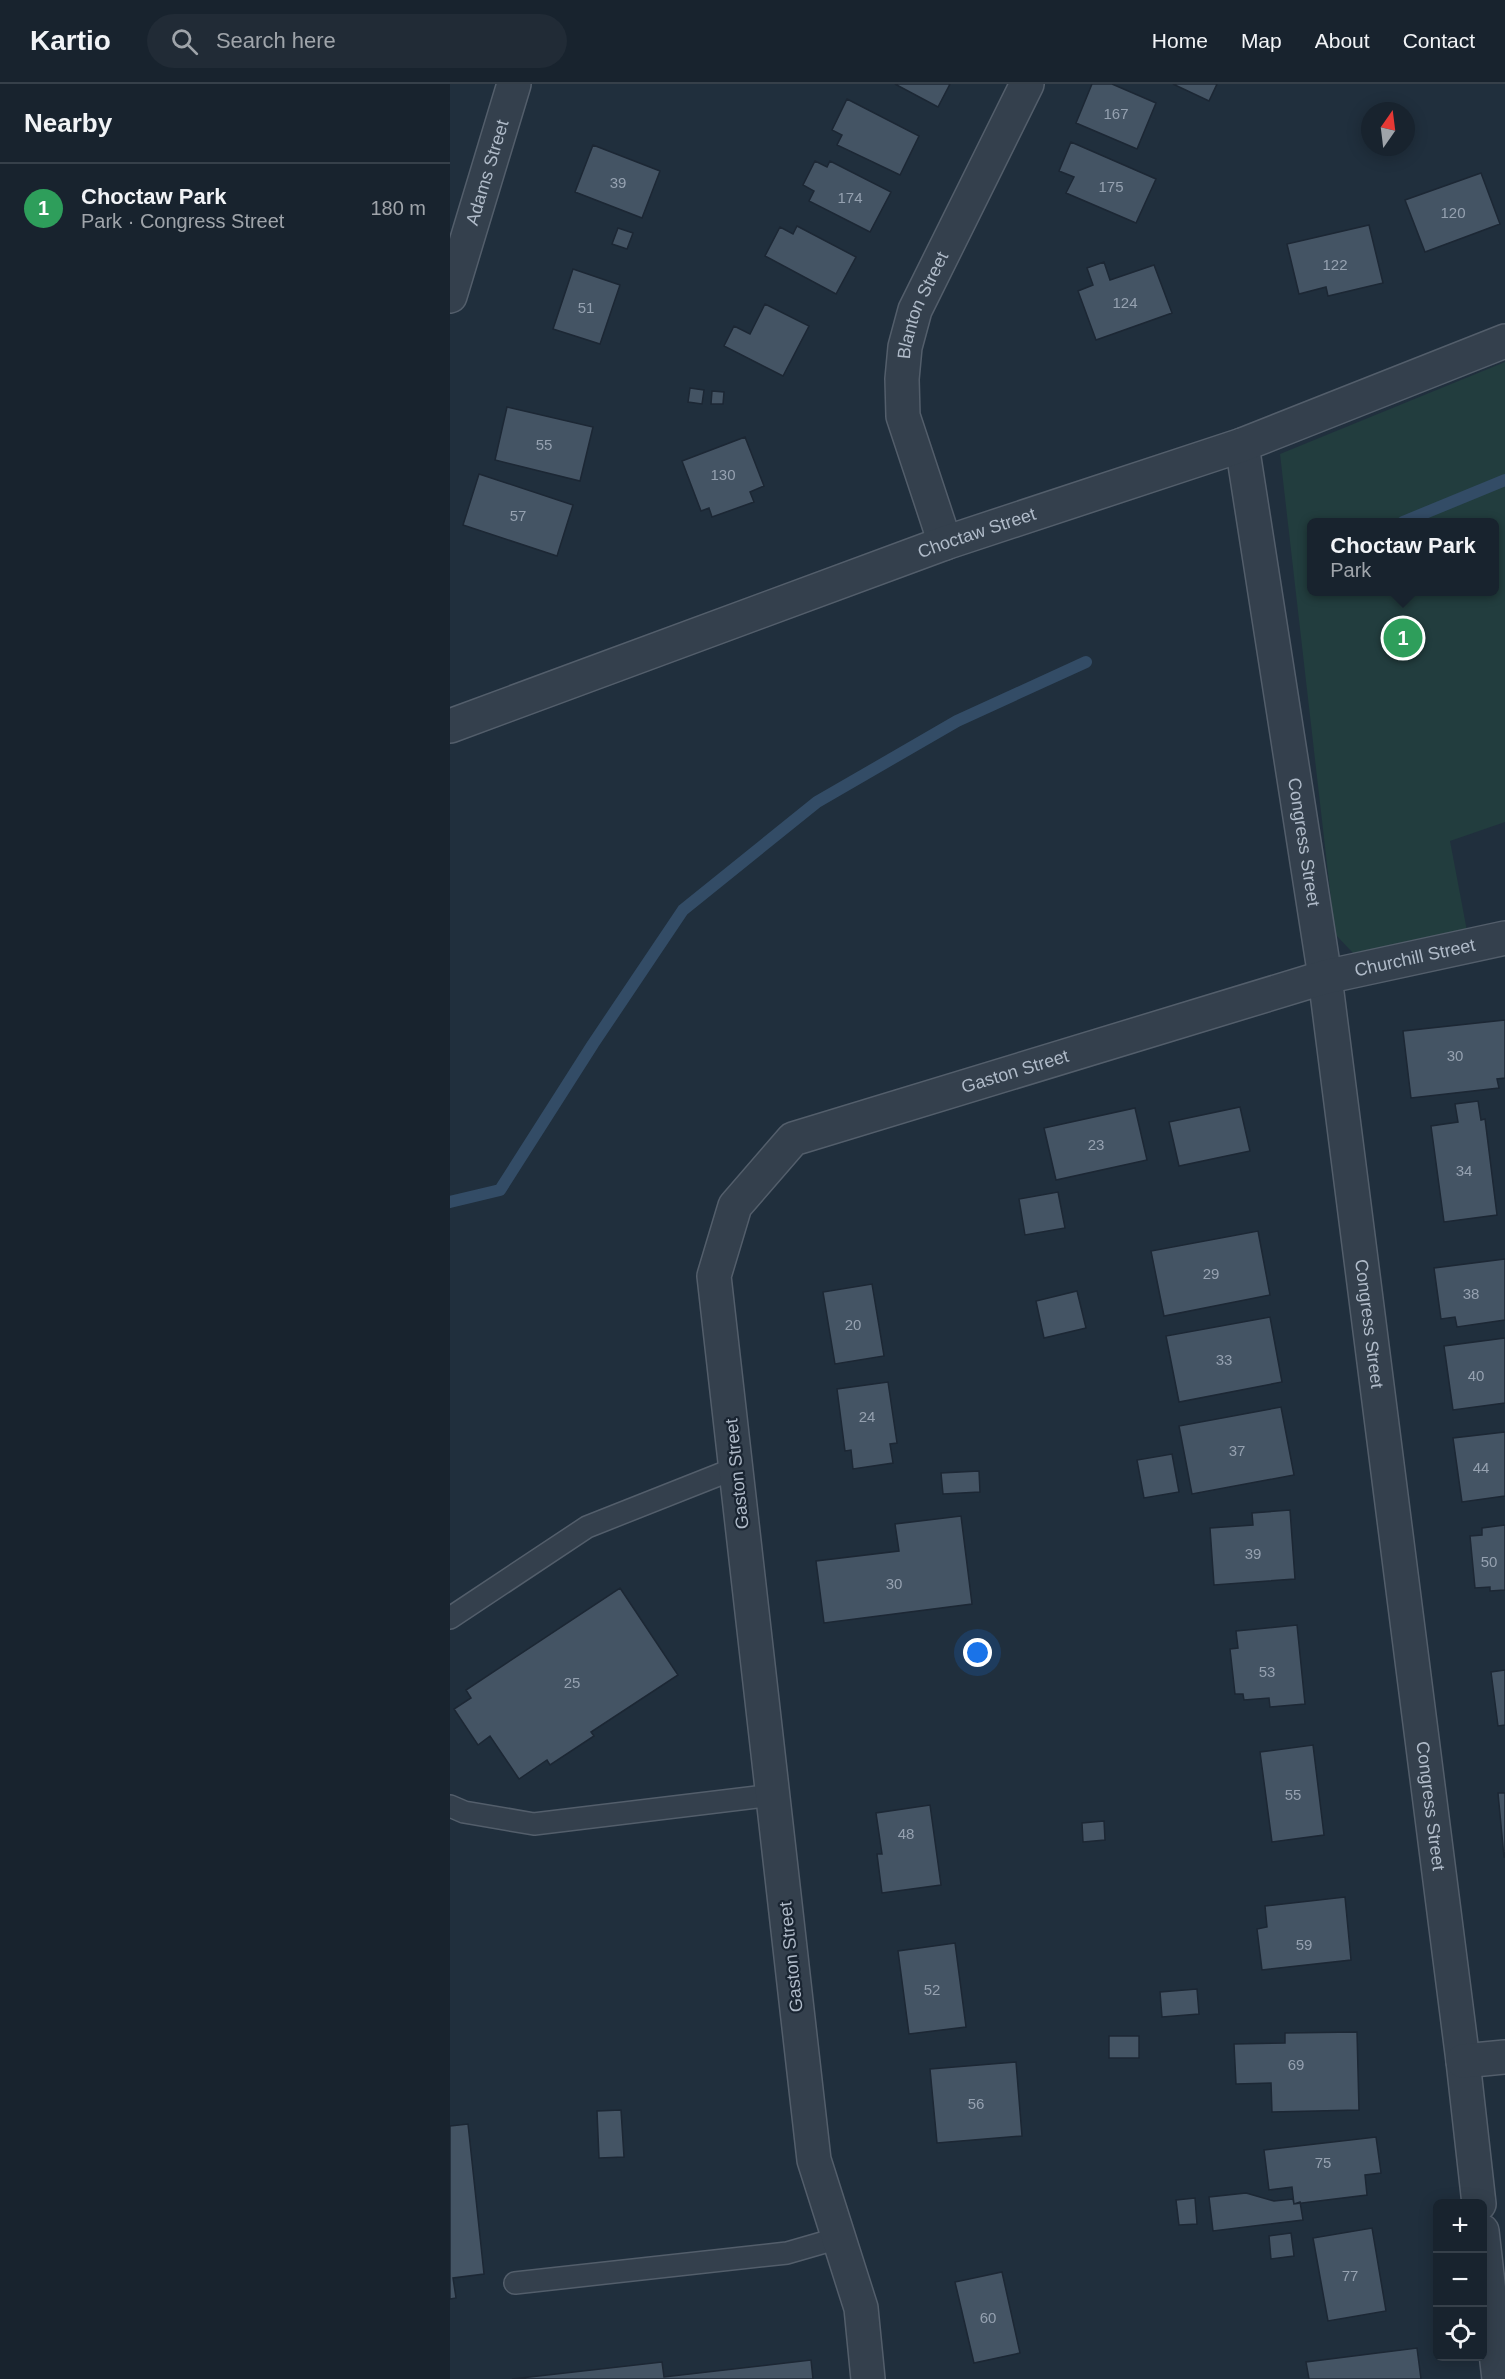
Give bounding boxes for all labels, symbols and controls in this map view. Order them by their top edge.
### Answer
search box [147,14,567,68]
text: Kartio [30,25,111,56]
icon: search [168,25,201,58]
text: Search here [216,28,336,53]
text: Home [1152,29,1208,52]
text: Map [1241,29,1282,52]
text: About [1315,29,1370,52]
text: Contact [1403,29,1475,52]
north arrow [1361,102,1415,156]
house number: 167 [1103,105,1129,122]
text: Nearby [24,108,112,138]
street label: Adams Street [462,117,513,228]
house number: 39 [610,174,626,191]
house number: 175 [1098,178,1124,195]
text: Choctaw Park [81,184,227,209]
house number: 174 [837,189,863,206]
text: 1 [38,197,49,219]
text: 180 m [370,197,426,219]
house number: 120 [1440,204,1466,221]
text: Park · Congress Street [81,210,284,232]
street label: Blanton Street [894,248,952,360]
house number: 122 [1322,256,1348,273]
house number: 124 [1112,294,1138,311]
house number: 51 [578,299,594,316]
house number: 55 [536,436,552,453]
house number: 130 [710,466,736,483]
street label: Choctaw Street [915,504,1038,562]
house number: 57 [510,507,526,524]
popup [1307,518,1499,596]
text: Choctaw Park [1330,533,1476,558]
text: Park [1330,559,1371,581]
pin: 1 [1384,616,1422,660]
street label: Congress Street [1284,776,1324,908]
street label: Churchill Street [1353,935,1477,980]
street label: Gaston Street [959,1046,1071,1097]
house number: 30 [1447,1047,1463,1064]
house number: 23 [1088,1136,1104,1153]
house number: 34 [1456,1162,1472,1179]
street label: Congress Street [1351,1258,1387,1390]
house number: 29 [1203,1265,1219,1282]
house number: 38 [1463,1285,1479,1302]
house number: 20 [845,1316,861,1333]
house number: 33 [1216,1351,1232,1368]
house number: 40 [1468,1367,1484,1384]
house number: 24 [859,1408,875,1425]
street label: Gaston Street [721,1418,753,1530]
house number: 37 [1229,1442,1245,1459]
house number: 44 [1473,1459,1489,1476]
house number: 39 [1245,1545,1261,1562]
house number: 50 [1481,1553,1497,1570]
house number: 30 [886,1575,902,1592]
your location [963,1638,992,1667]
house number: 53 [1259,1663,1275,1680]
house number: 25 [564,1674,580,1691]
street label: Congress Street [1412,1740,1449,1872]
house number: 55 [1285,1786,1301,1803]
house number: 48 [898,1825,914,1842]
street label: Gaston Street [775,1901,807,2013]
house number: 59 [1296,1936,1312,1953]
house number: 52 [924,1981,940,1998]
house number: 69 [1288,2056,1304,2073]
house number: 56 [968,2095,984,2112]
house number: 75 [1315,2154,1331,2171]
map controls [1433,2199,1487,2361]
button: + [1433,2199,1487,2253]
button: − [1433,2253,1487,2307]
house number: 77 [1342,2267,1358,2284]
button: locate [1433,2307,1487,2361]
house number: 60 [980,2309,996,2326]

